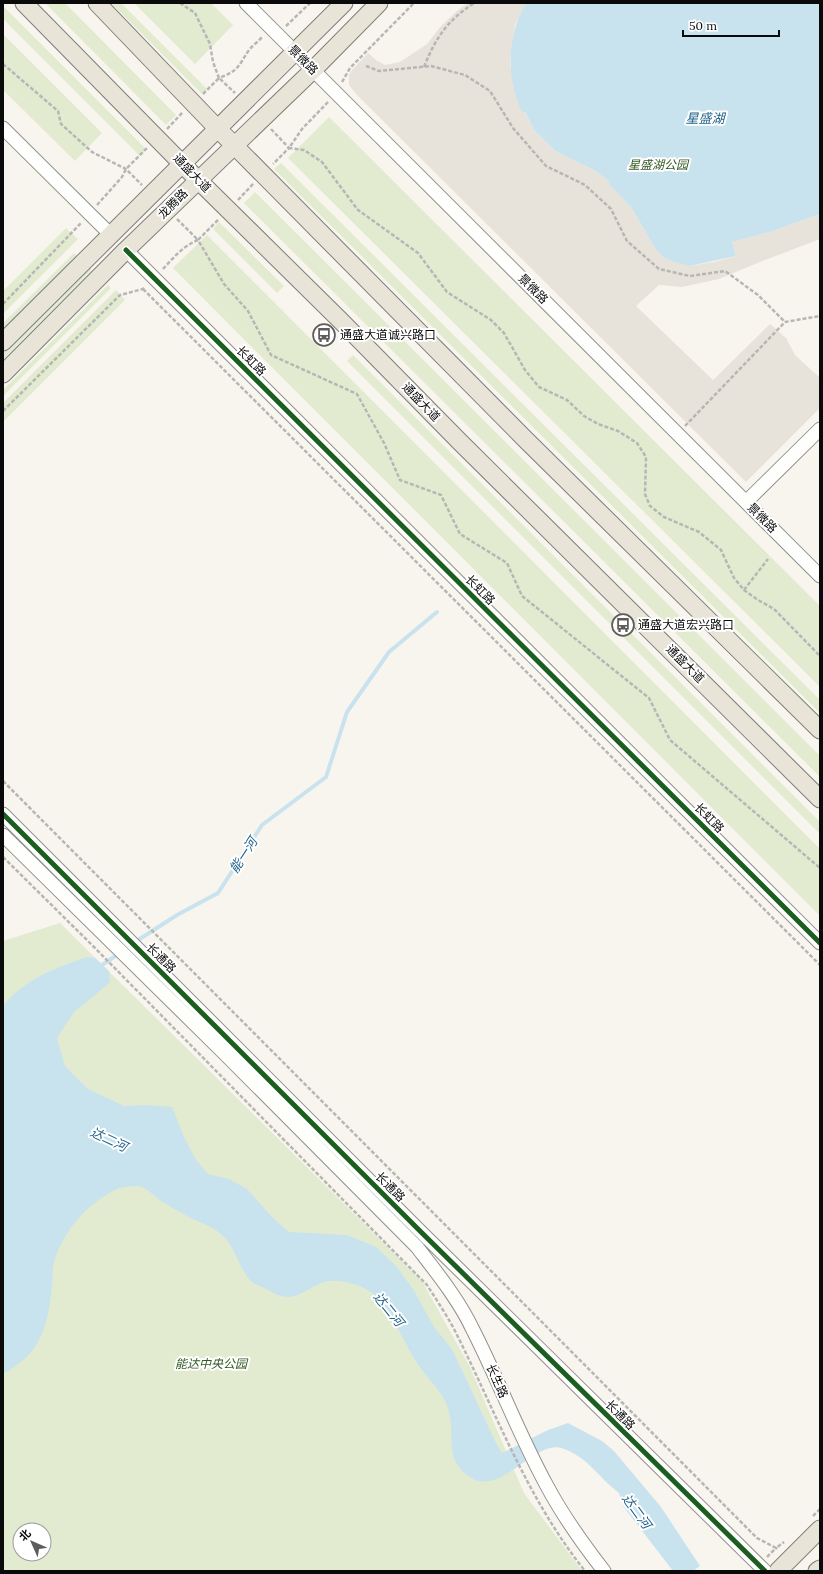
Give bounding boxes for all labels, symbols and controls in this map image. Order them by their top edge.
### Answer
scale bar [683,12,779,38]
text: 50 m [689,18,717,33]
street label: 景微路 [285,42,321,78]
water label: 星盛湖 [685,110,726,127]
street label: 通盛大道 [170,150,214,195]
park label: 星盛湖公园 [628,157,690,172]
street label: 龙腾路 [155,186,191,222]
street label: 景微路 [515,271,551,307]
bus stop icon: 通盛大道诚兴路口 [311,322,337,348]
place label: 通盛大道诚兴路口 [340,327,436,342]
street label: 长虹路 [233,343,269,379]
street label: 通盛大道 [399,379,443,424]
street label: 景微路 [744,500,780,536]
street label: 长虹路 [462,572,498,608]
bus stop icon: 通盛大道宏兴路口 [610,612,636,638]
place label: 通盛大道宏兴路口 [638,617,734,632]
street label: 通盛大道 [663,641,708,686]
street label: 长虹路 [691,800,727,836]
water label: 能一河 [226,832,263,876]
street label: 长通路 [143,940,179,976]
water label: 达二河 [88,1124,133,1157]
street label: 长通路 [372,1169,408,1205]
water label: 达二河 [370,1289,409,1332]
park label: 能达中央公园 [175,1356,249,1371]
street label: 长生路 [483,1361,512,1400]
street label: 长通路 [602,1397,638,1433]
water label: 达二河 [618,1491,657,1534]
north arrow [12,1522,52,1562]
text: 北 [16,1526,34,1544]

